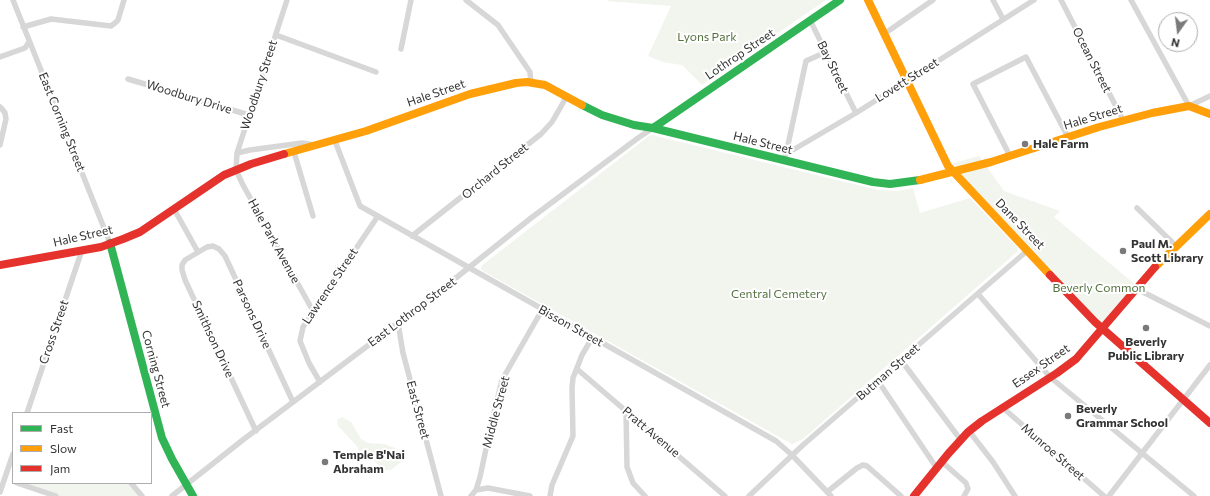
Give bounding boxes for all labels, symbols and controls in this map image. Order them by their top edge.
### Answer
north arrow [1158,12,1198,52]
street label: Lothrop Street [702,25,778,83]
street label: Ocean Street [1069,25,1115,95]
park label: Lyons Park [677,30,737,44]
text: N [1170,36,1181,50]
street label: Woodbury Street [238,38,280,132]
street label: Bay Street [814,39,852,95]
street label: Lovett Street [873,55,941,105]
street label: East Corning Street [36,70,88,174]
street label: Hale Street [405,76,467,110]
street label: Woodbury Drive [144,77,234,117]
street label: Hale Street [1062,101,1124,133]
street label: Hale Street [732,129,794,157]
place label: Hale Farm [1033,137,1089,151]
marker: Hale Farm [1020,139,1030,149]
street label: Orchard Street [459,140,531,202]
street label: Hale Park Avenue [245,196,303,286]
street label: Dane Street [992,196,1048,252]
street label: Hale Street [52,222,114,250]
place label: Paul M. Scott Library [1131,237,1204,265]
street label: Lawrence Street [299,245,361,327]
marker: Paul M. Scott Library [1118,246,1128,256]
street label: East Lothrop Street [365,274,459,350]
street label: Parsons Drive [230,277,274,351]
park label: Beverly Common [1053,281,1145,295]
park label: Central Cemetery [731,287,827,301]
street label: Cross Street [36,298,72,366]
street label: Smithson Drive [189,298,237,380]
street label: Bisson Street [536,302,606,350]
marker: Beverly Public Library [1141,323,1151,333]
street label: Corning Street [139,329,173,409]
place label: Beverly Public Library [1108,335,1184,363]
street label: Butman Street [853,341,923,403]
street label: Essex Street [1009,341,1073,391]
street label: Middle Street [479,374,513,450]
street label: East Street [403,379,433,441]
place label: Beverly Grammar School [1076,402,1168,430]
street label: Pratt Avenue [619,404,683,460]
marker: Beverly Grammar School [1063,411,1073,421]
legend [12,412,152,484]
text: Fast [50,421,73,435]
street label: Munroe Street [1018,421,1088,483]
text: Slow [50,441,77,455]
place label: Temple B'Nai Abraham [333,448,405,476]
marker: Temple B'Nai Abraham [320,457,330,467]
text: Jam [50,461,70,475]

